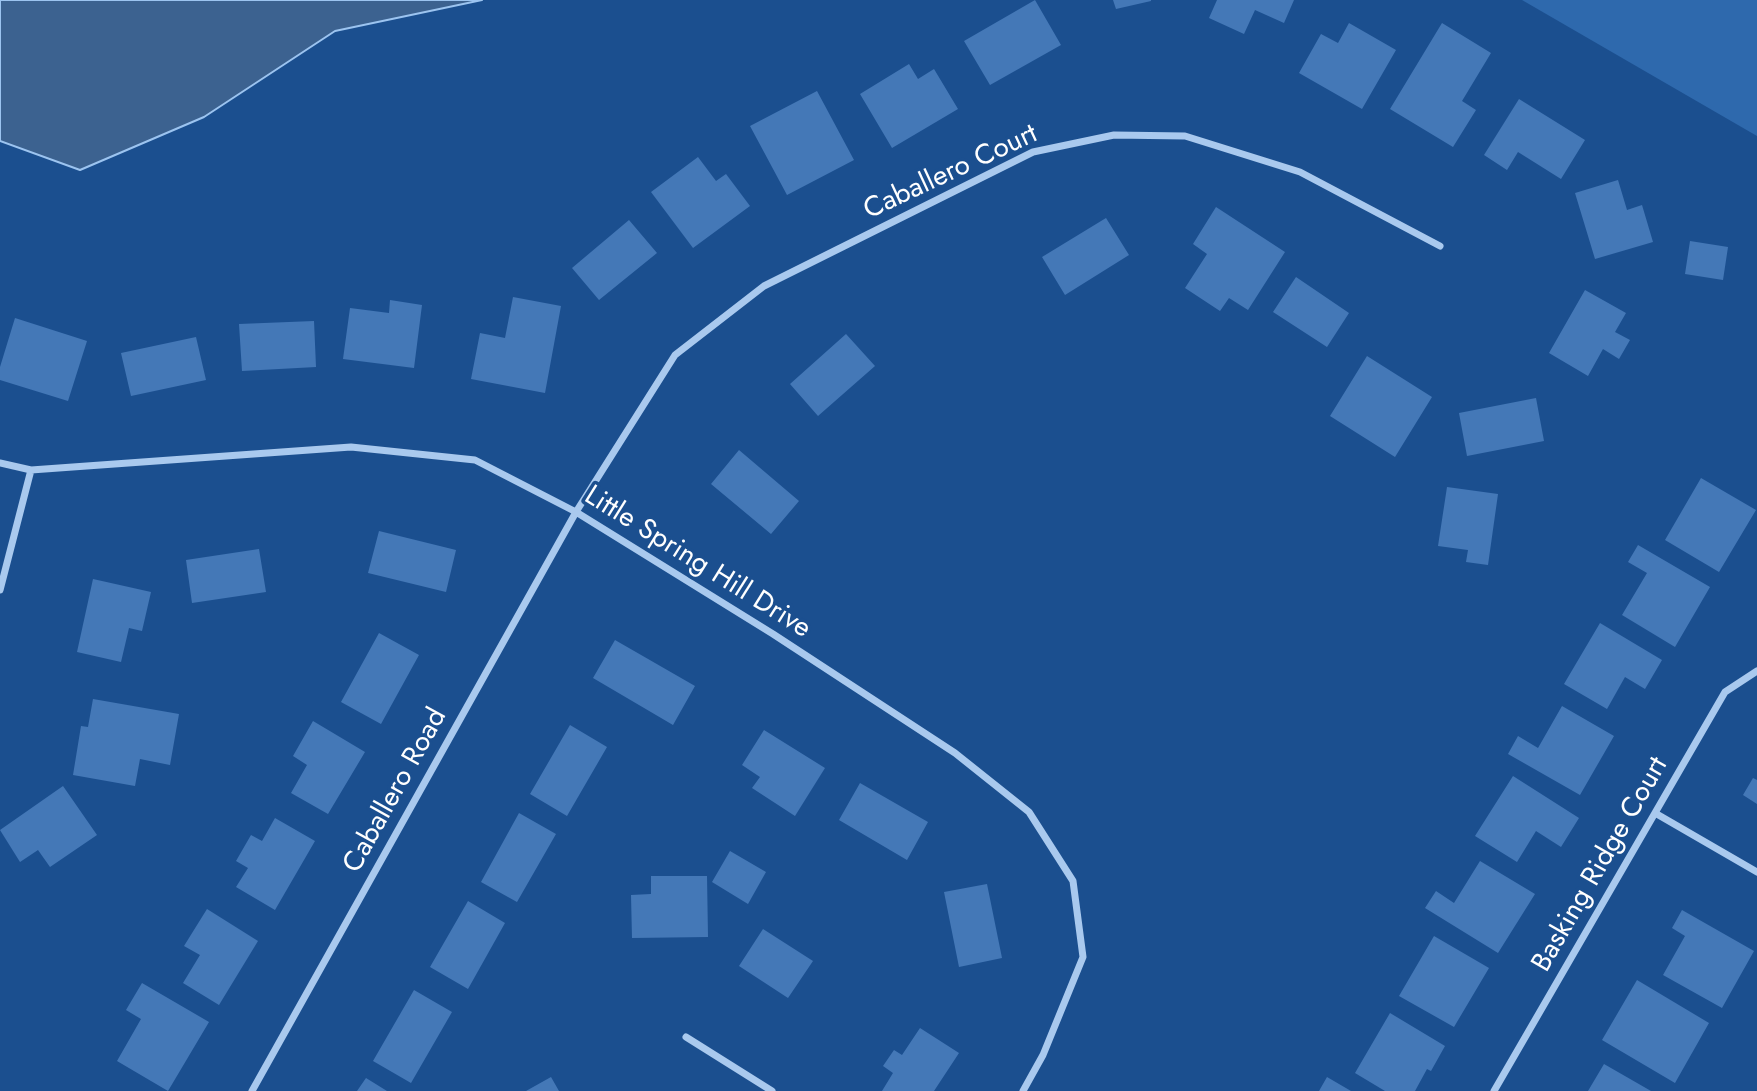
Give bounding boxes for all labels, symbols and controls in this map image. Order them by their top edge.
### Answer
street label: Caballero Court [859,118,1043,228]
street label: Little Spring Hill Drive [578,480,816,646]
street label: Caballero Road [337,703,455,879]
street label: Basking Ridge Court [1526,752,1676,978]

